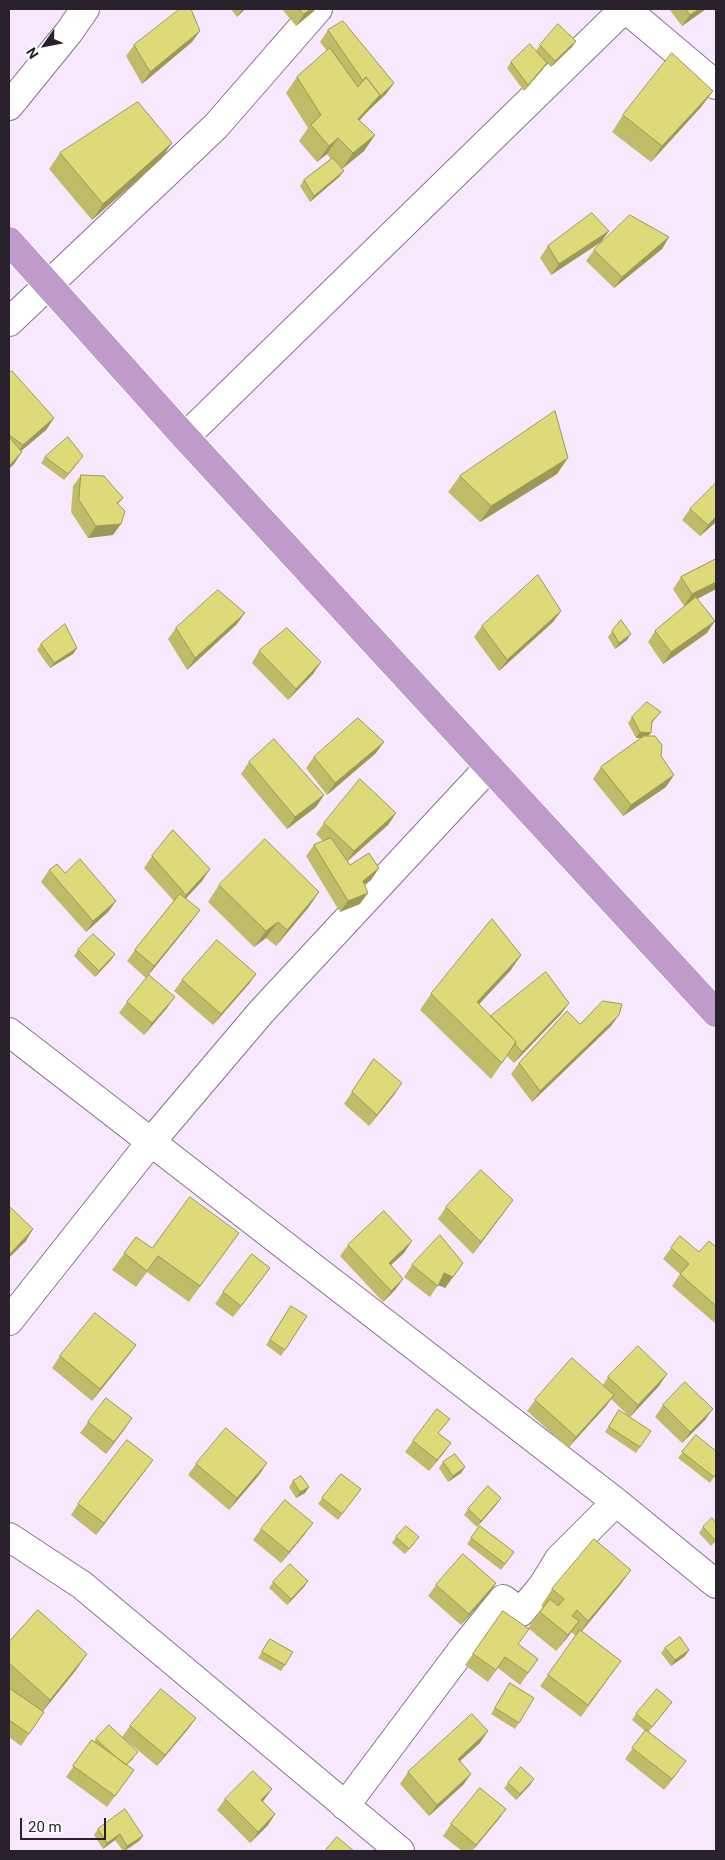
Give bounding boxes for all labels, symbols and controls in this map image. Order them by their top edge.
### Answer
north arrow [20,20,70,70]
text: N [23,45,42,62]
scale bar [22,1808,109,1840]
text: 20 m [28,1818,62,1836]

